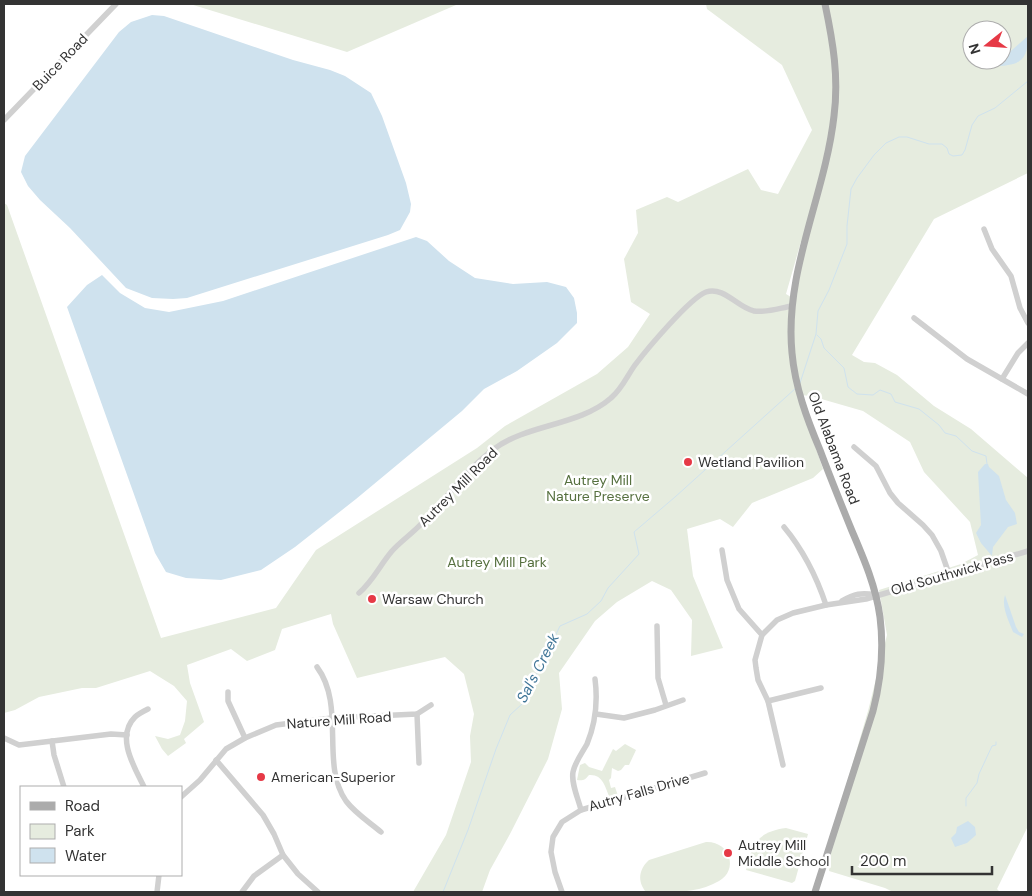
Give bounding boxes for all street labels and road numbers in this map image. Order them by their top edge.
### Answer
street label: Buice Road [28,30,92,94]
street label: Old Alabama Road [804,389,864,507]
street label: Autrey Mill Road [415,444,501,530]
street label: Old Southwick Pass [889,547,1015,599]
street label: Nature Mill Road [286,707,392,733]
street label: Autry Falls Drive [586,769,692,815]

